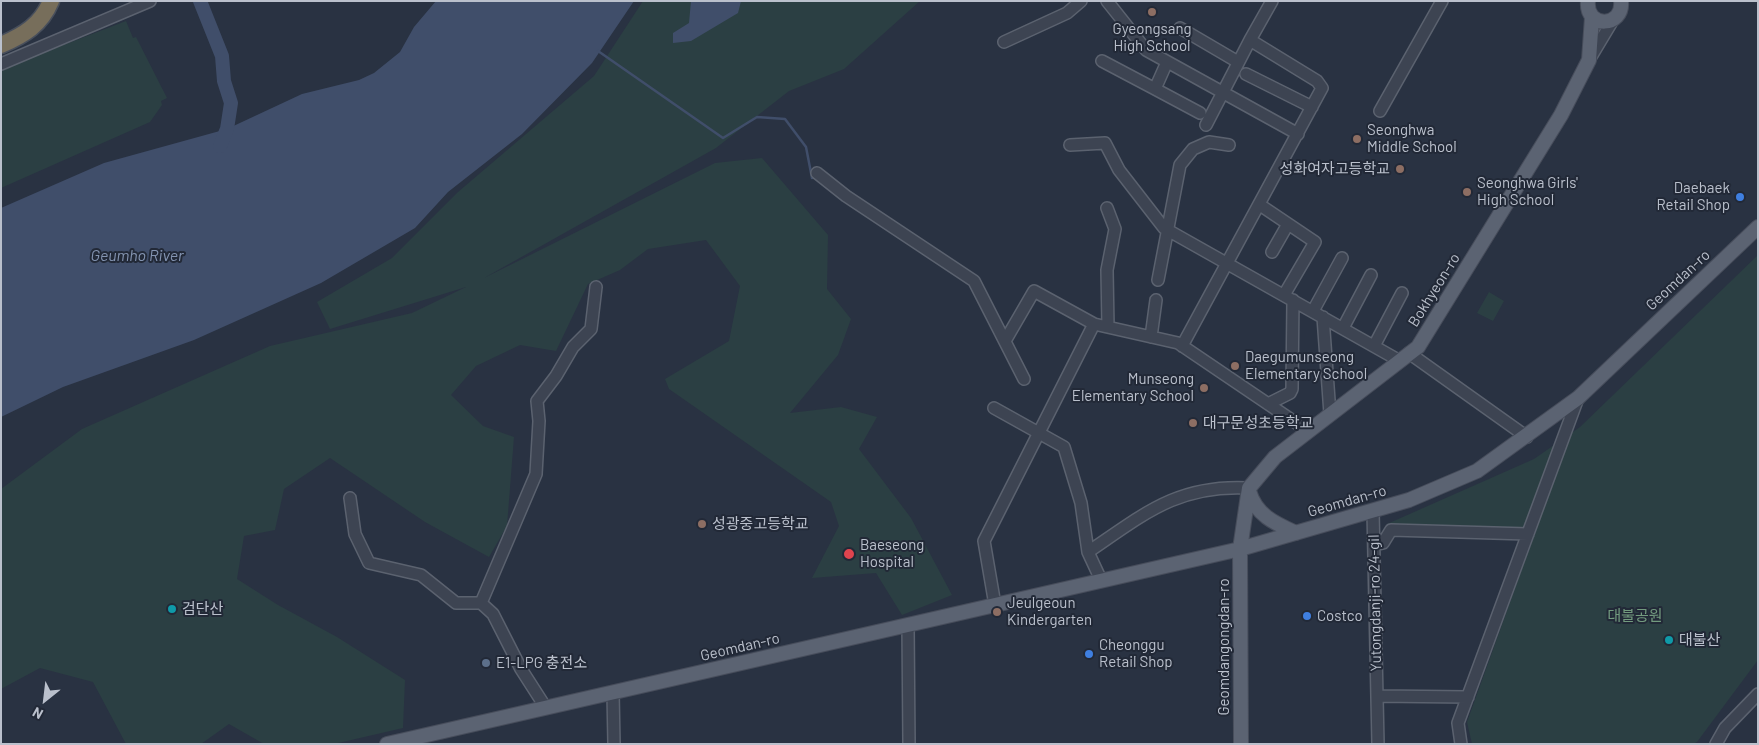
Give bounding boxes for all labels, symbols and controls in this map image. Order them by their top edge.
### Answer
marker: Gyeongsang High School [1146,6,1158,18]
place label: Gyeongsang High School [1112,20,1192,55]
place label: Seonghwa Middle School [1367,121,1457,156]
marker: Seonghwa Middle School [1351,133,1363,145]
place label: 성화여자고등학교 [1280,160,1390,178]
marker: 성화여자고등학교 [1394,163,1406,175]
place label: Seonghwa Girls' High School [1477,174,1578,209]
place label: Daebaek Retail Shop [1656,179,1730,214]
marker: Seonghwa Girls' High School [1461,186,1473,198]
marker: Daebaek Retail Shop [1734,191,1746,203]
water label: Geumho River [90,246,184,266]
street label: Geomdan-ro [1642,246,1714,314]
street label: Bokhyeon-ro [1404,250,1464,330]
place label: Daegumunseong Elementary School [1245,348,1367,383]
marker: Daegumunseong Elementary School [1229,360,1241,372]
place label: Munseong Elementary School [1072,370,1194,405]
marker: Munseong Elementary School [1198,382,1210,394]
place label: 대구문성초등학교 [1203,414,1313,432]
marker: 대구문성초등학교 [1187,417,1199,429]
street label: Geomdan-ro [1306,481,1388,521]
place label: 성광중고등학교 [712,515,809,533]
marker: 성광중고등학교 [696,518,708,530]
street label: Yutongdanji-ro 24-gil [1365,534,1385,672]
place label: Baeseong Hospital [860,536,924,571]
marker: Baeseong Hospital [842,547,856,561]
street label: Geomdangongdan-ro [1215,578,1233,716]
place label: Jeulgeoun Kindergarten [1007,594,1092,629]
place label: 검단산 [182,600,223,618]
marker: 검단산 [166,603,178,615]
marker: Jeulgeoun Kindergarten [991,606,1003,618]
place label: Costco [1317,607,1363,625]
park label: 대불공원 [1607,607,1663,625]
marker: Costco [1301,610,1313,622]
street label: Geomdan-ro [699,629,781,665]
place label: 대불산 [1679,631,1720,649]
marker: 대불산 [1663,634,1675,646]
place label: Cheonggu Retail Shop [1099,636,1173,671]
marker: Cheonggu Retail Shop [1083,648,1095,660]
place label: E1-LPG 충전소 [496,654,587,672]
marker: E1-LPG 충전소 [480,657,492,669]
north arrow [20,675,70,725]
text: N [29,704,46,723]

